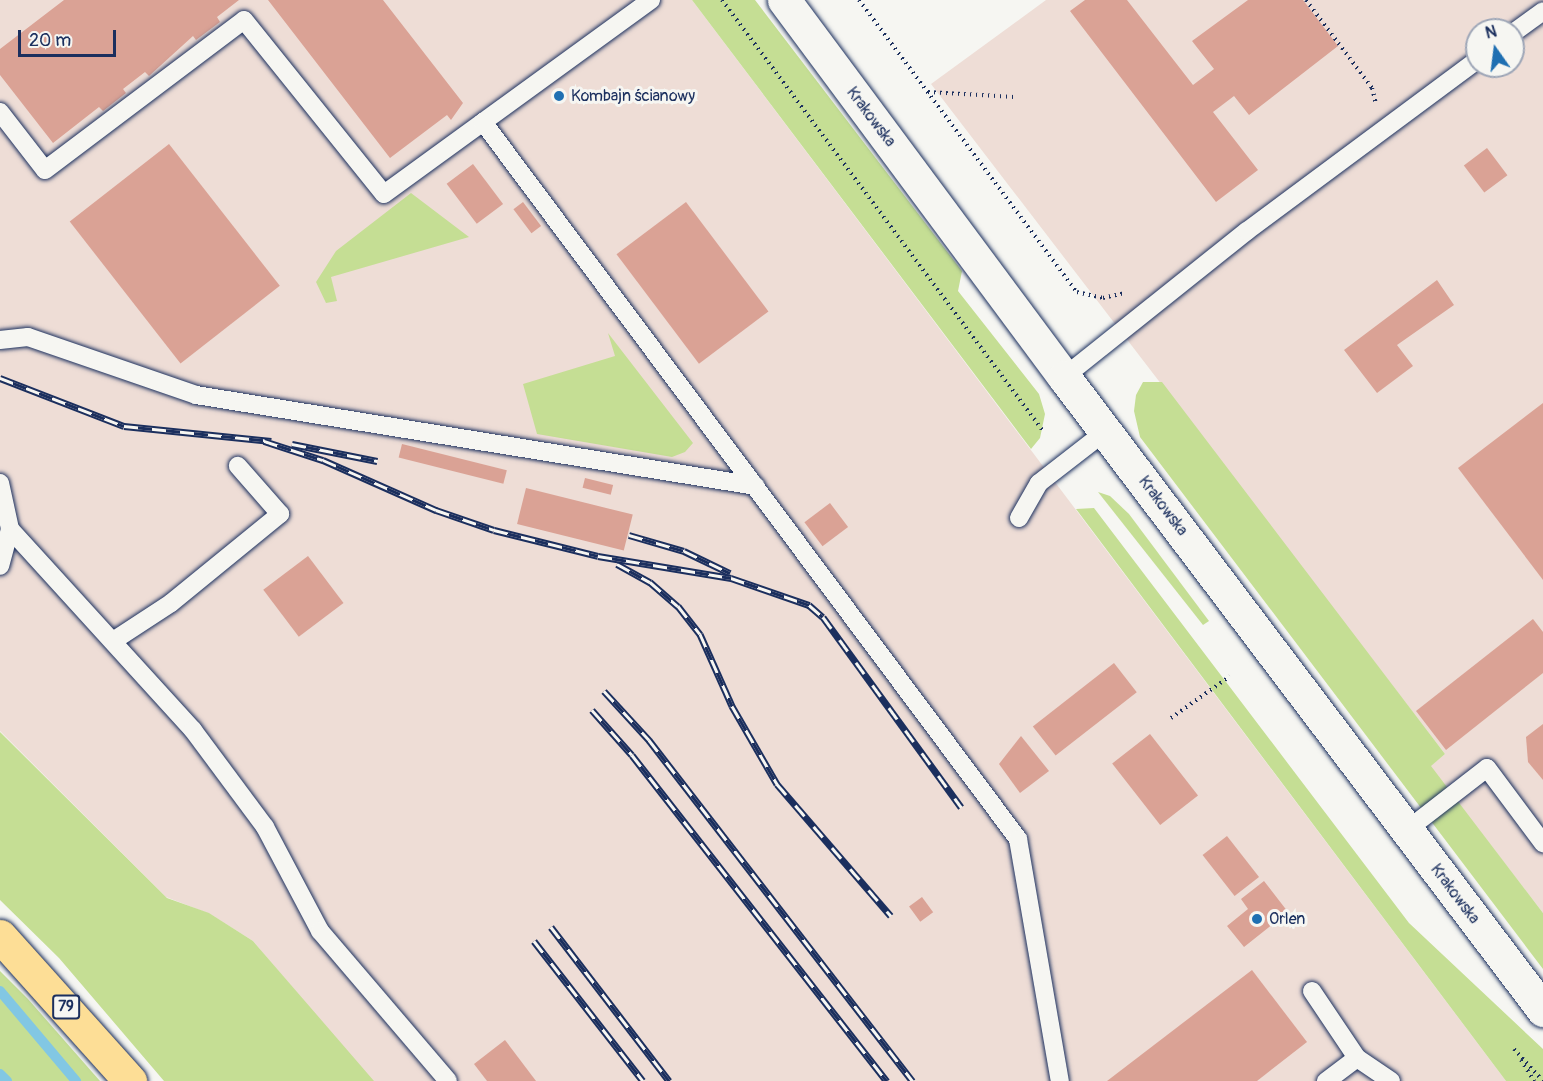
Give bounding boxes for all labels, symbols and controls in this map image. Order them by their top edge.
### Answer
scale bar [21,18,118,56]
north arrow [1465,18,1525,78]
text: N [1483,21,1499,43]
text: 20 m [29,29,71,52]
street label: Krakowska [842,83,900,151]
place label: Kombajn ścianowy [571,86,695,106]
marker: Kombajn ścianowy [552,89,566,103]
street label: Krakowska [1134,472,1192,540]
street label: Krakowska [1426,860,1484,928]
place label: Orlen [1269,909,1305,929]
marker: Orlen [1250,912,1264,926]
road number: 79 [51,995,81,1019]

